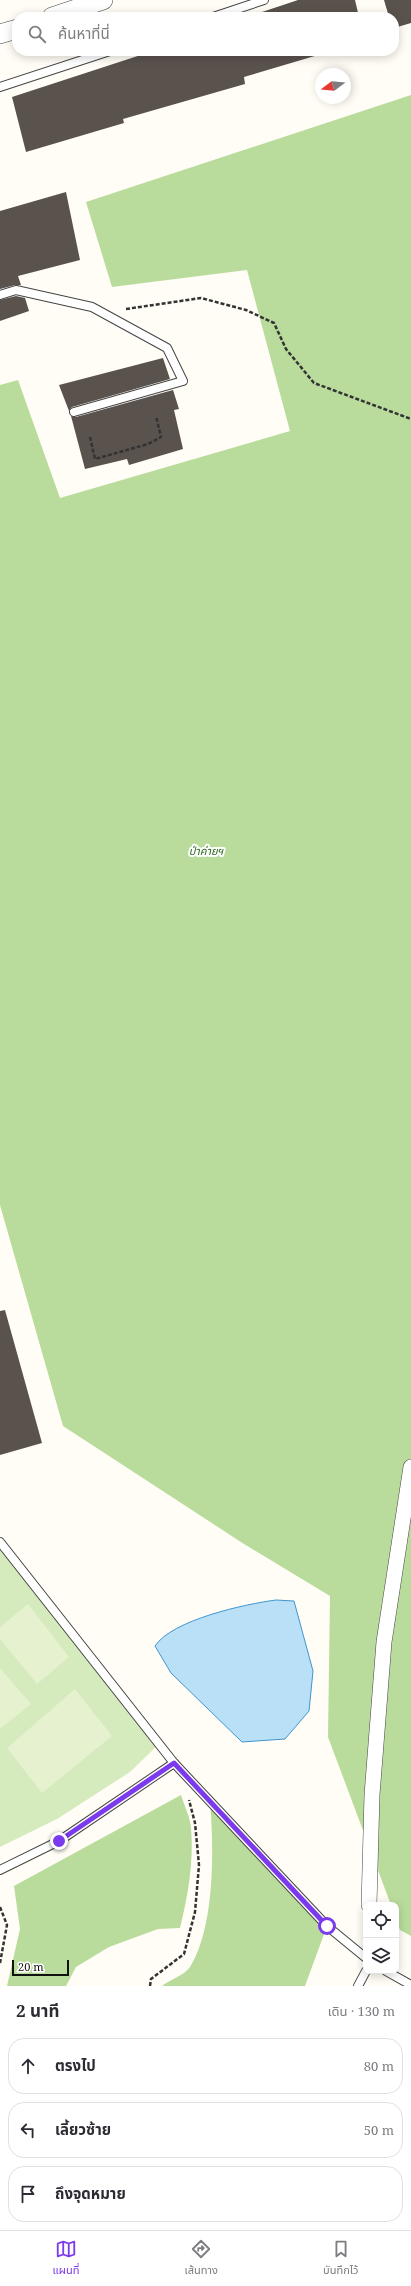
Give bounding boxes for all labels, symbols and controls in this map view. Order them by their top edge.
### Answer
search box [12,12,399,56]
icon: search [26,23,48,45]
text: ค้นหาที่นี่ [58,23,110,43]
north arrow [315,68,351,104]
park label: ป่าค่ายฯ [189,843,225,858]
route end [50,1832,68,1850]
map controls [363,1902,399,1974]
button: locate [363,1902,399,1938]
route start [318,1917,336,1935]
button: layers [363,1938,399,1974]
scale bar [12,1958,69,1977]
text: 20 m [18,1959,44,1974]
text: 2 นาที [16,1999,59,2022]
text: เดิน · 130 m [328,2002,395,2020]
icon: ahead [17,2055,39,2077]
text: ตรงไป [55,2055,96,2075]
text: 80 m [364,2057,394,2075]
icon: left [17,2119,39,2141]
text: เลี้ยวซ้าย [55,2119,111,2139]
text: 50 m [364,2121,394,2139]
icon: arrive [17,2183,39,2205]
text: ถึงจุดหมาย [55,2183,126,2203]
tab: แผนที่ [53,2238,79,2279]
tab: เส้นทาง [185,2238,218,2279]
tab: บันทึกไว้ [323,2238,358,2279]

